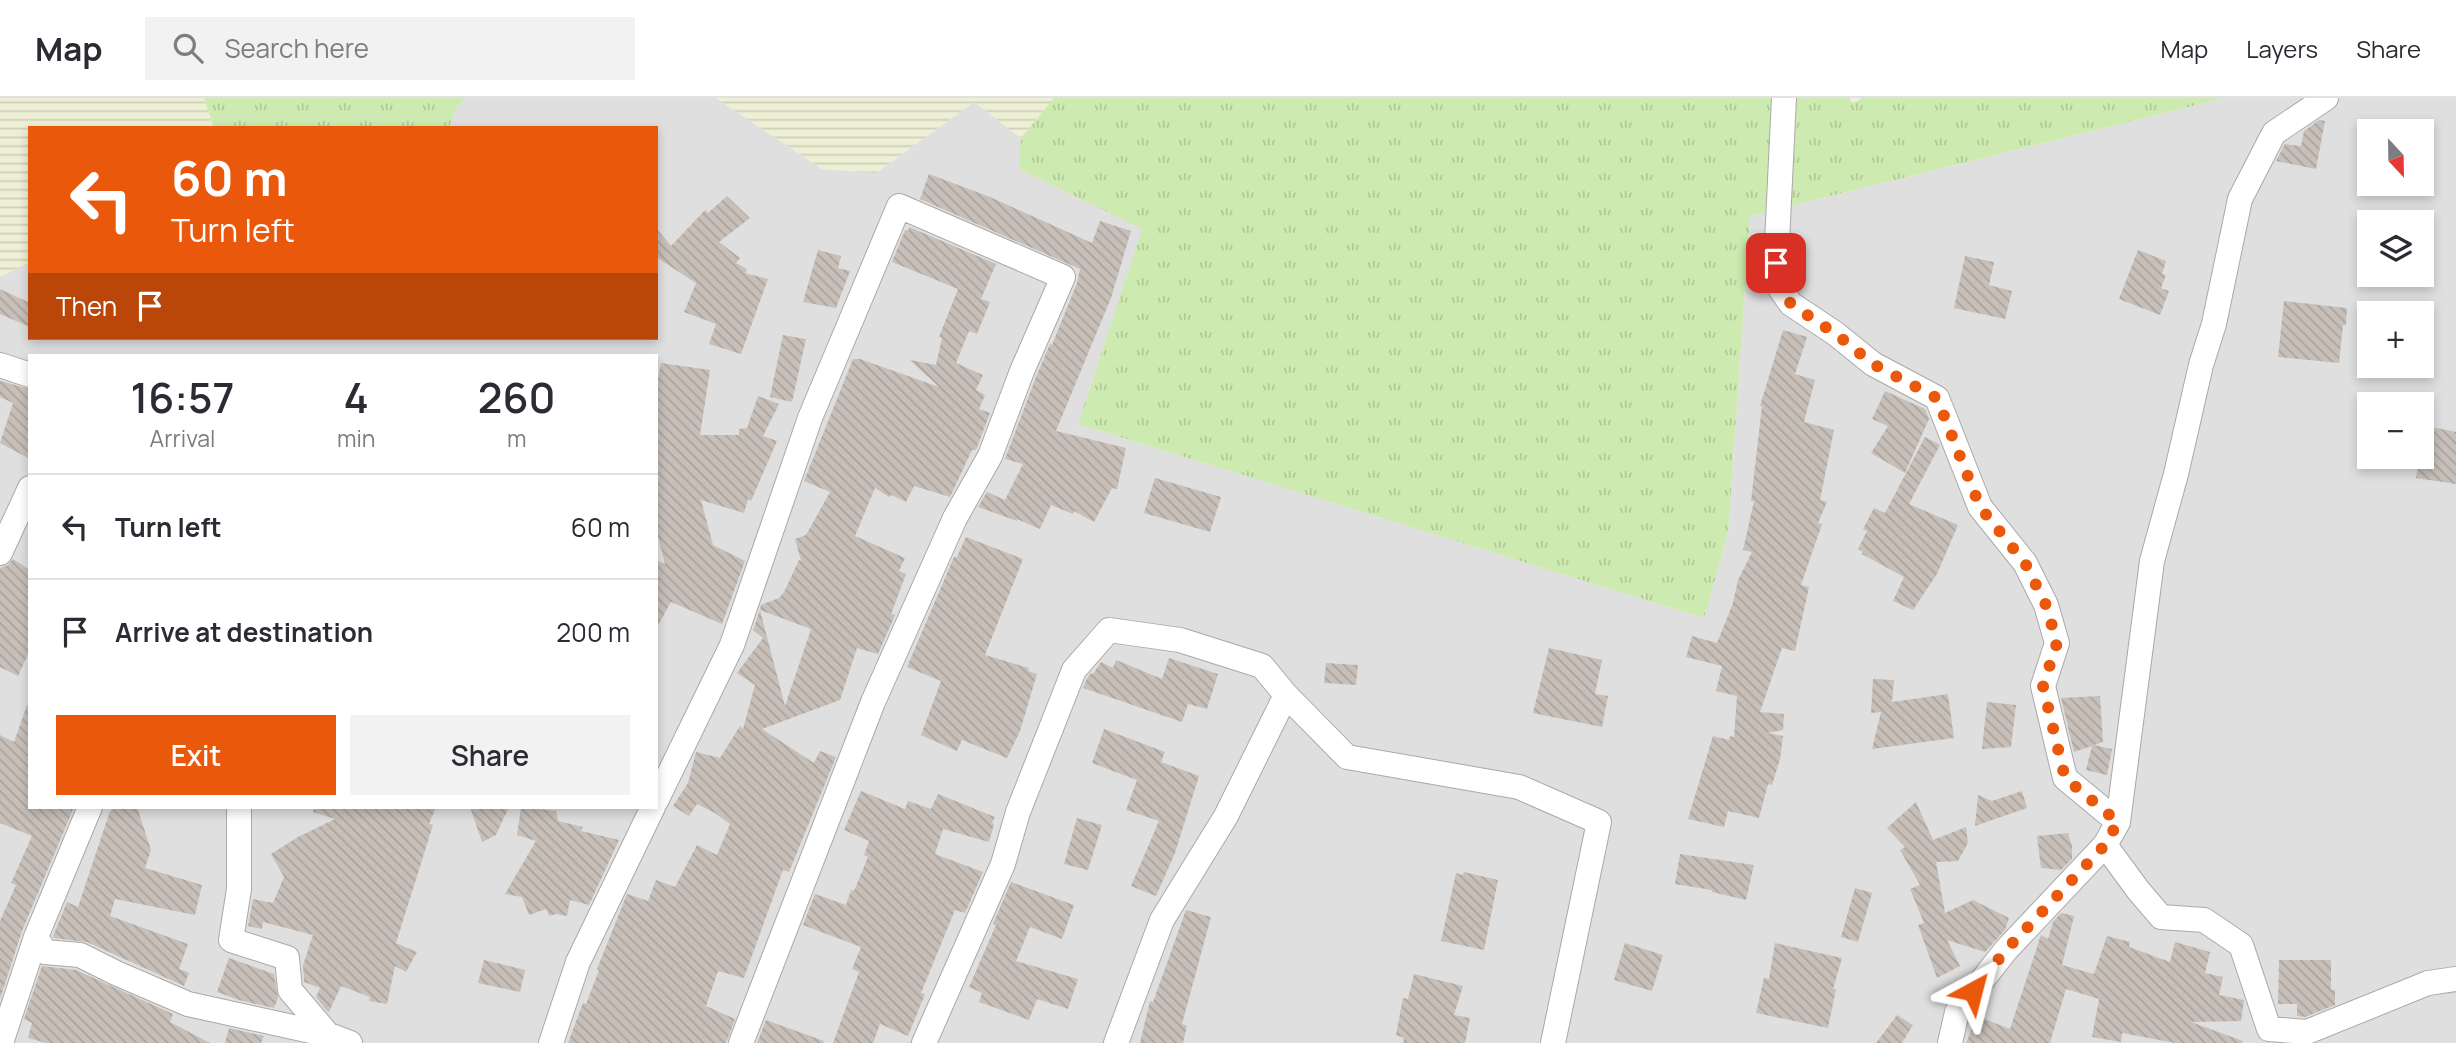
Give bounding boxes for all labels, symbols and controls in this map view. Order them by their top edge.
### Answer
search box [145,17,635,80]
text: Map [35,26,103,71]
icon: search [169,29,207,67]
text: Search here [225,30,369,66]
text: Map [2161,32,2208,65]
text: Layers [2246,32,2318,65]
text: Share [2356,32,2421,65]
north arrow [2357,119,2434,196]
map controls [2357,119,2434,469]
text: 60 m [171,144,288,211]
icon: left [56,154,147,245]
text: Turn left [171,208,295,252]
button: layers [2357,210,2434,287]
pin [1746,233,1806,293]
icon: arrive [1757,244,1795,282]
icon: arrive [131,287,169,325]
text: Then [56,288,117,324]
button: + [2357,301,2434,378]
text: 16:57 [130,368,234,426]
text: 4 [344,368,369,426]
text: 260 [478,368,556,426]
button: − [2357,392,2434,469]
text: Arrival [150,422,215,454]
text: min [337,422,375,454]
text: m [507,422,526,454]
icon: left [56,508,94,546]
text: Turn left [115,509,222,545]
text: 60 m [571,509,630,545]
icon: arrive [56,613,94,651]
text: Arrive at destination [115,614,373,650]
text: 200 m [556,614,630,650]
button: Exit [56,715,336,795]
button: Share [350,715,630,795]
position arrow [1936,954,2010,1028]

